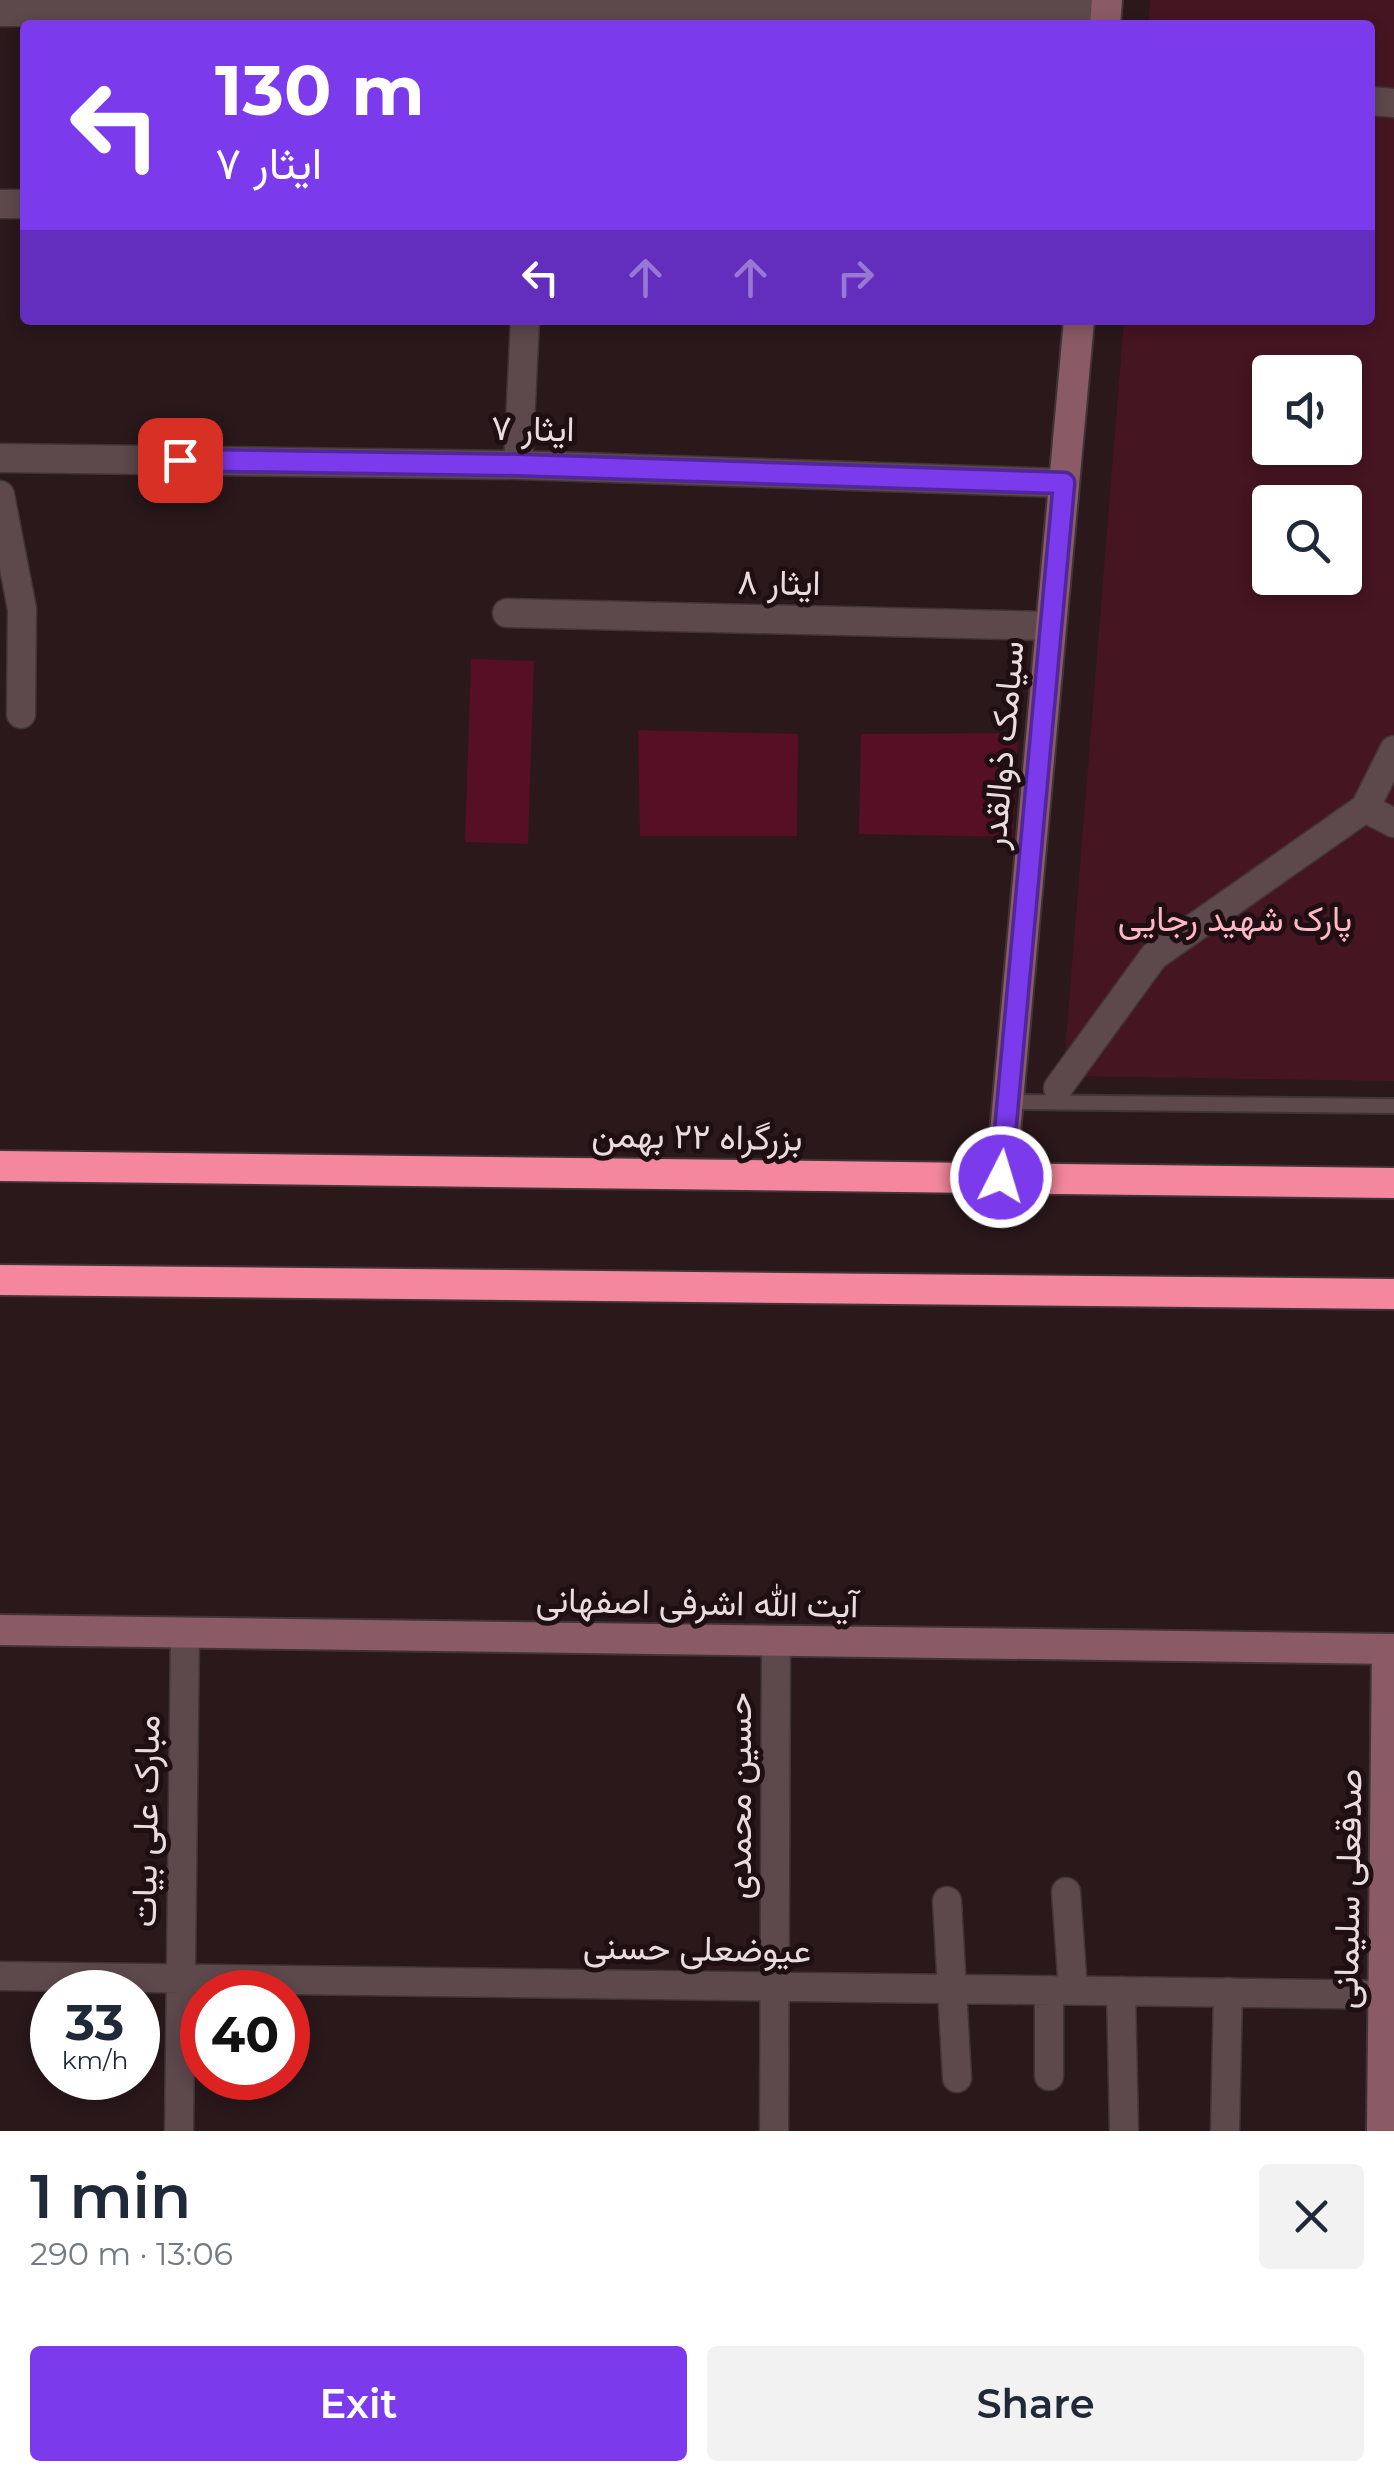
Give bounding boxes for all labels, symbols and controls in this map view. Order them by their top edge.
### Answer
text: 130 m [215,47,425,133]
icon: left [50,60,180,190]
text: ایثار ۷ [215,135,322,190]
icon: left [513,250,568,305]
icon: ahead [618,250,673,305]
icon: ahead [723,250,778,305]
icon: right [828,250,883,305]
map controls [1252,355,1362,595]
button: sound [1252,355,1362,465]
street label: ایثار ۷ [491,406,575,451]
pin [138,418,223,503]
icon: arrive [153,433,208,488]
button: search [1252,485,1362,595]
street label: ایثار ۸ [737,560,821,605]
street label: سیامک ذوالقدر [971,639,1034,852]
park label: پارک شهید رجایی [1118,897,1352,943]
street label: بزرگراه ۲۲ بهمن [591,1113,803,1160]
position arrow [949,1125,1053,1229]
street label: آیت الله اشرفی اصفهانی [535,1578,862,1627]
street label: حسین محمدی [717,1692,760,1900]
street label: مبارک علی بیات [122,1714,169,1928]
street label: صدقعلی سلیمانی [1323,1769,1371,2009]
street label: عیوضعلی حسنی [583,1925,811,1972]
speed limit sign: 40 [180,1970,310,2100]
text: 33 [66,1992,124,2053]
text: km/h [62,2045,128,2075]
text: 1 min [30,2160,191,2233]
button: close [1259,2164,1364,2269]
text: 290 m · 13:06 [30,2234,233,2273]
button: Exit [30,2346,687,2461]
button: Share [707,2346,1364,2461]

